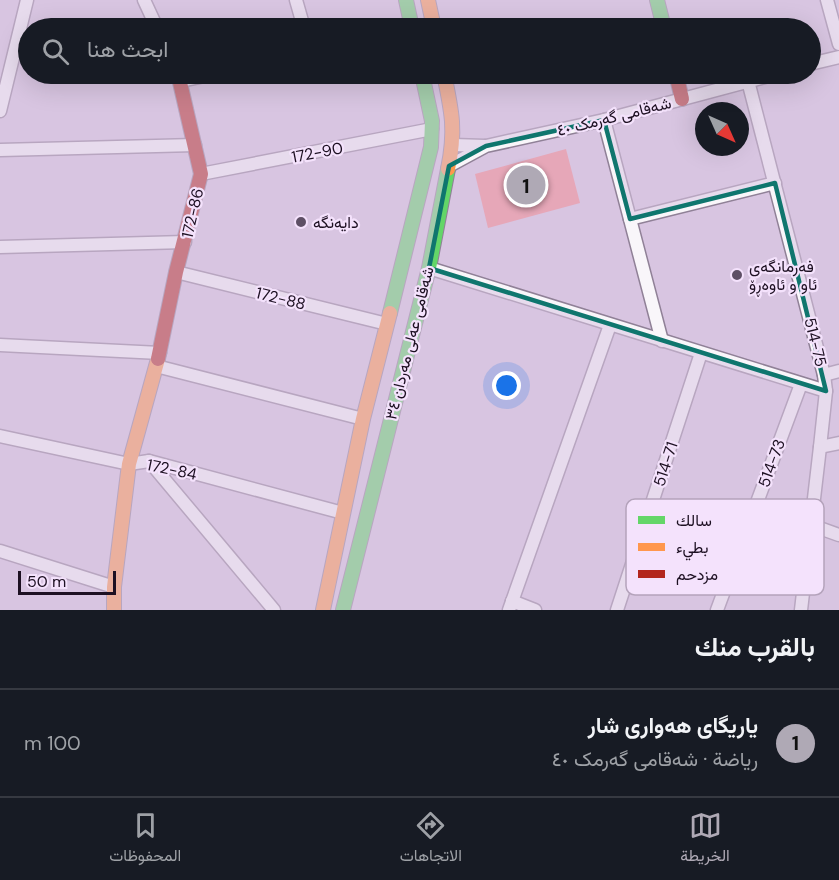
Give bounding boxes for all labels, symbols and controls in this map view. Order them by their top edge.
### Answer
search box [18,18,821,84]
icon: search [39,35,72,68]
text: ابحث هنا [87,35,168,64]
street label: شەقامی گەرمک ٤٠ [555,92,673,141]
north arrow [695,102,749,156]
street label: 172-90 [290,137,345,168]
pin: 1 [506,162,546,207]
street label: 172-86 [177,186,208,240]
place label: دایەنگە [313,212,359,233]
marker: دایەنگە [294,215,308,229]
place label: فەرمانگەی ئاو و ئاوەڕۆ [749,256,817,297]
street label: شەقامی عەلی مەردان ٣٤ [380,264,439,422]
marker: فەرمانگەی ئاو و ئاوەڕۆ [730,268,744,282]
street label: 172-88 [254,282,308,315]
street label: 514-75 [799,315,832,369]
your location [492,371,521,400]
street label: 514-73 [753,436,790,490]
street label: 514-71 [648,439,683,489]
street label: 172-84 [145,454,199,485]
legend [626,499,824,595]
text: سالك [676,510,712,531]
text: بطيء [676,537,708,561]
text: مزدحم [676,564,718,585]
scale bar [18,568,116,596]
text: 50 m [27,571,66,592]
text: بالقرب منك [695,630,815,664]
text: یاریگای هەواری شار [588,711,758,740]
text: 100 m [24,730,81,756]
text: 1 [792,730,799,756]
text: رياضة · شەقامی گەرمک ٤٠ [552,746,758,772]
tab: المحفوظات [109,809,181,870]
tab: الاتجاهات [400,809,462,870]
tab: الخريطة [680,809,730,870]

